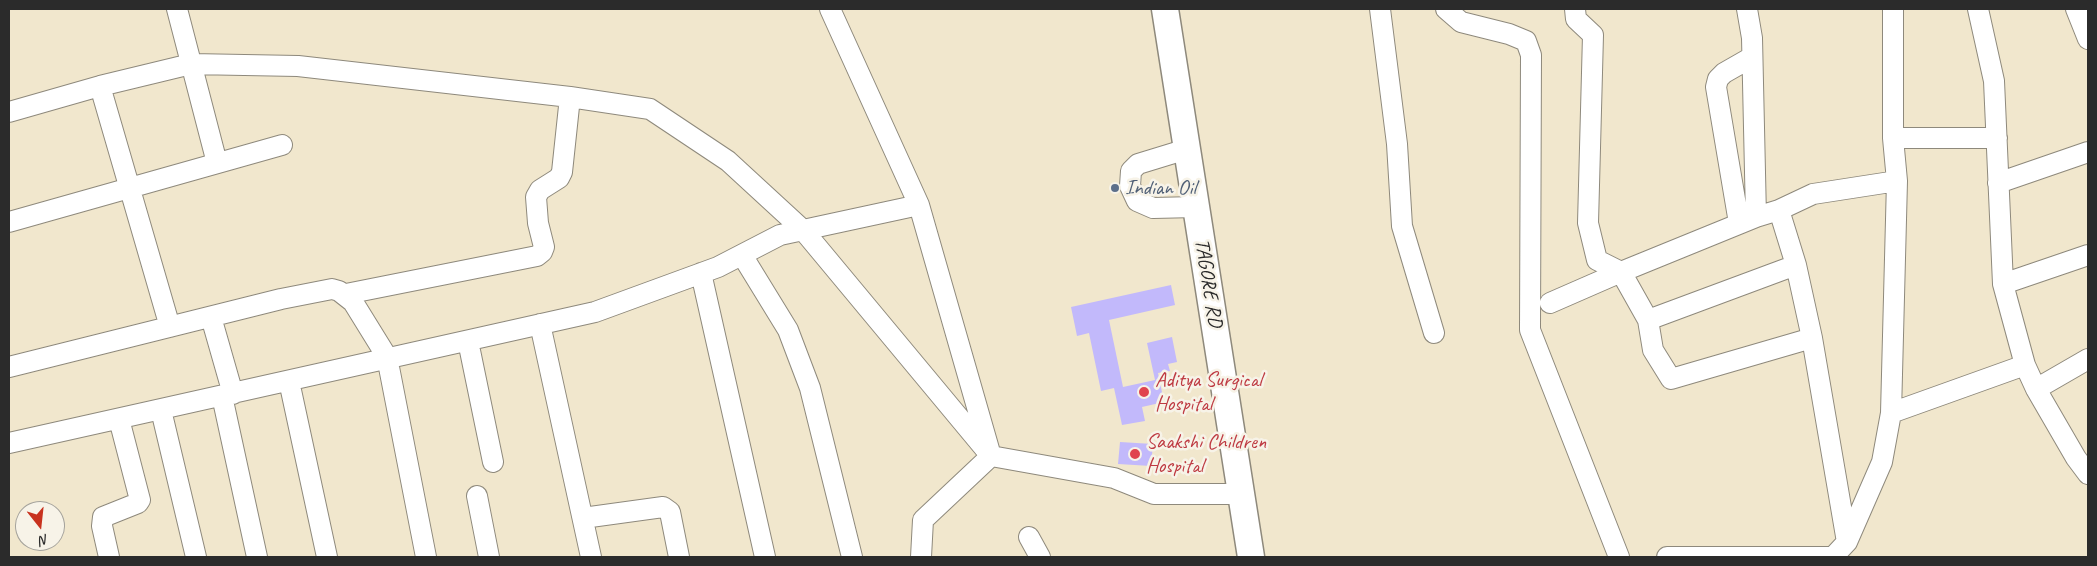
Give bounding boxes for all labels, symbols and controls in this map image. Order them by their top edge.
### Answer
place label: Indian Oil [1125,175,1196,201]
marker: Indian Oil [1109,182,1121,194]
street label: TAGORE RD [1189,237,1227,329]
place label: Aditya Surgical Hospital [1155,367,1262,417]
marker: Aditya Surgical Hospital [1137,385,1151,399]
place label: Saakshi Children Hospital [1146,429,1266,479]
marker: Saakshi Children Hospital [1128,447,1142,461]
north arrow [15,501,65,551]
text: N [37,531,51,549]

